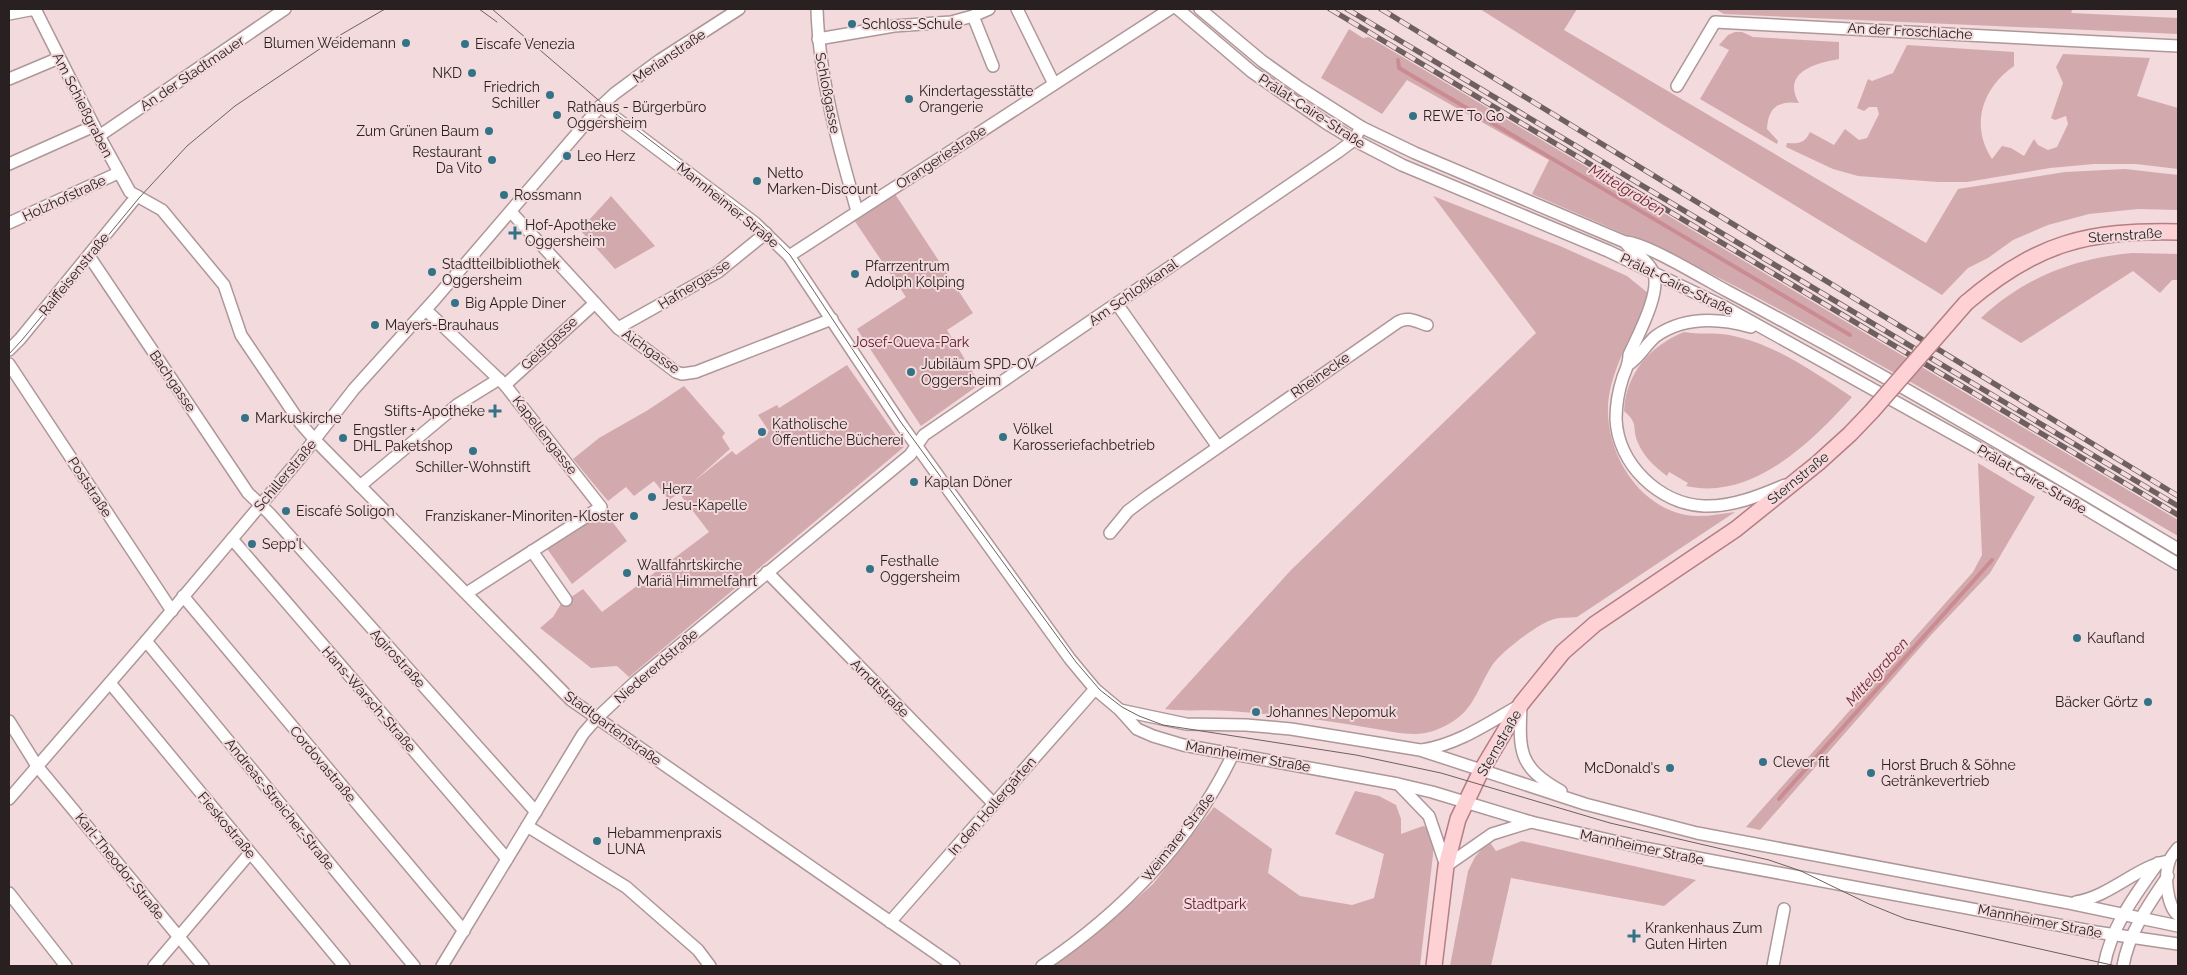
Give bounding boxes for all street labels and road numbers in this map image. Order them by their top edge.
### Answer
street label: An der Froschlache [1847,20,1973,42]
street label: Merianstraße [630,26,708,86]
street label: An der Stadtmauer [137,32,247,114]
street label: Am Schießgraben [50,50,116,160]
street label: Schloßgasse [812,51,844,135]
street label: Prälat-Caire-Straße [1256,71,1368,151]
street label: Orangeriestraße [893,122,989,192]
street label: Mannheimer Straße [674,159,782,251]
street label: Holzhofstraße [20,172,108,224]
street label: Sternstraße [2087,224,2163,246]
street label: Raiffeisenstraße [36,229,112,319]
street label: Prälat-Caire-Straße [1618,250,1736,318]
street label: Am Schloßkanal [1086,255,1181,329]
street label: Hafnergasse [655,256,733,312]
street label: Geistgasse [518,313,580,373]
street label: Aichgasse [619,325,683,377]
street label: Bachgasse [147,347,199,415]
street label: Rheinecke [1288,349,1352,401]
street label: Kapellengasse [509,392,581,478]
street label: Schillerstraße [251,436,319,514]
street label: Prälat-Caire-Straße [1974,441,2090,517]
street label: Sternstraße [1764,448,1832,508]
street label: Poststraße [65,454,115,520]
street label: Agirostraße [367,625,429,691]
street label: Niedererdstraße [611,625,701,707]
street label: Hans-Warsch-Straße [319,643,419,755]
street label: Arndtstraße [848,656,912,720]
street label: Stadtgartenstraße [561,687,665,769]
street label: Sternstraße [1474,707,1524,779]
street label: Cordovastraße [287,723,359,805]
street label: Andreas-Streicher-Straße [222,735,338,873]
street label: Mannheimer Straße [1184,737,1312,775]
street label: In den Hollergärten [945,754,1039,858]
street label: Fieskostraße [195,789,259,861]
street label: Weimarer Straße [1138,789,1218,885]
street label: Karl-Theodor-Straße [72,810,168,922]
street label: Mannheimer Straße [1579,826,1705,868]
street label: Mannheimer Straße [1976,901,2104,941]

